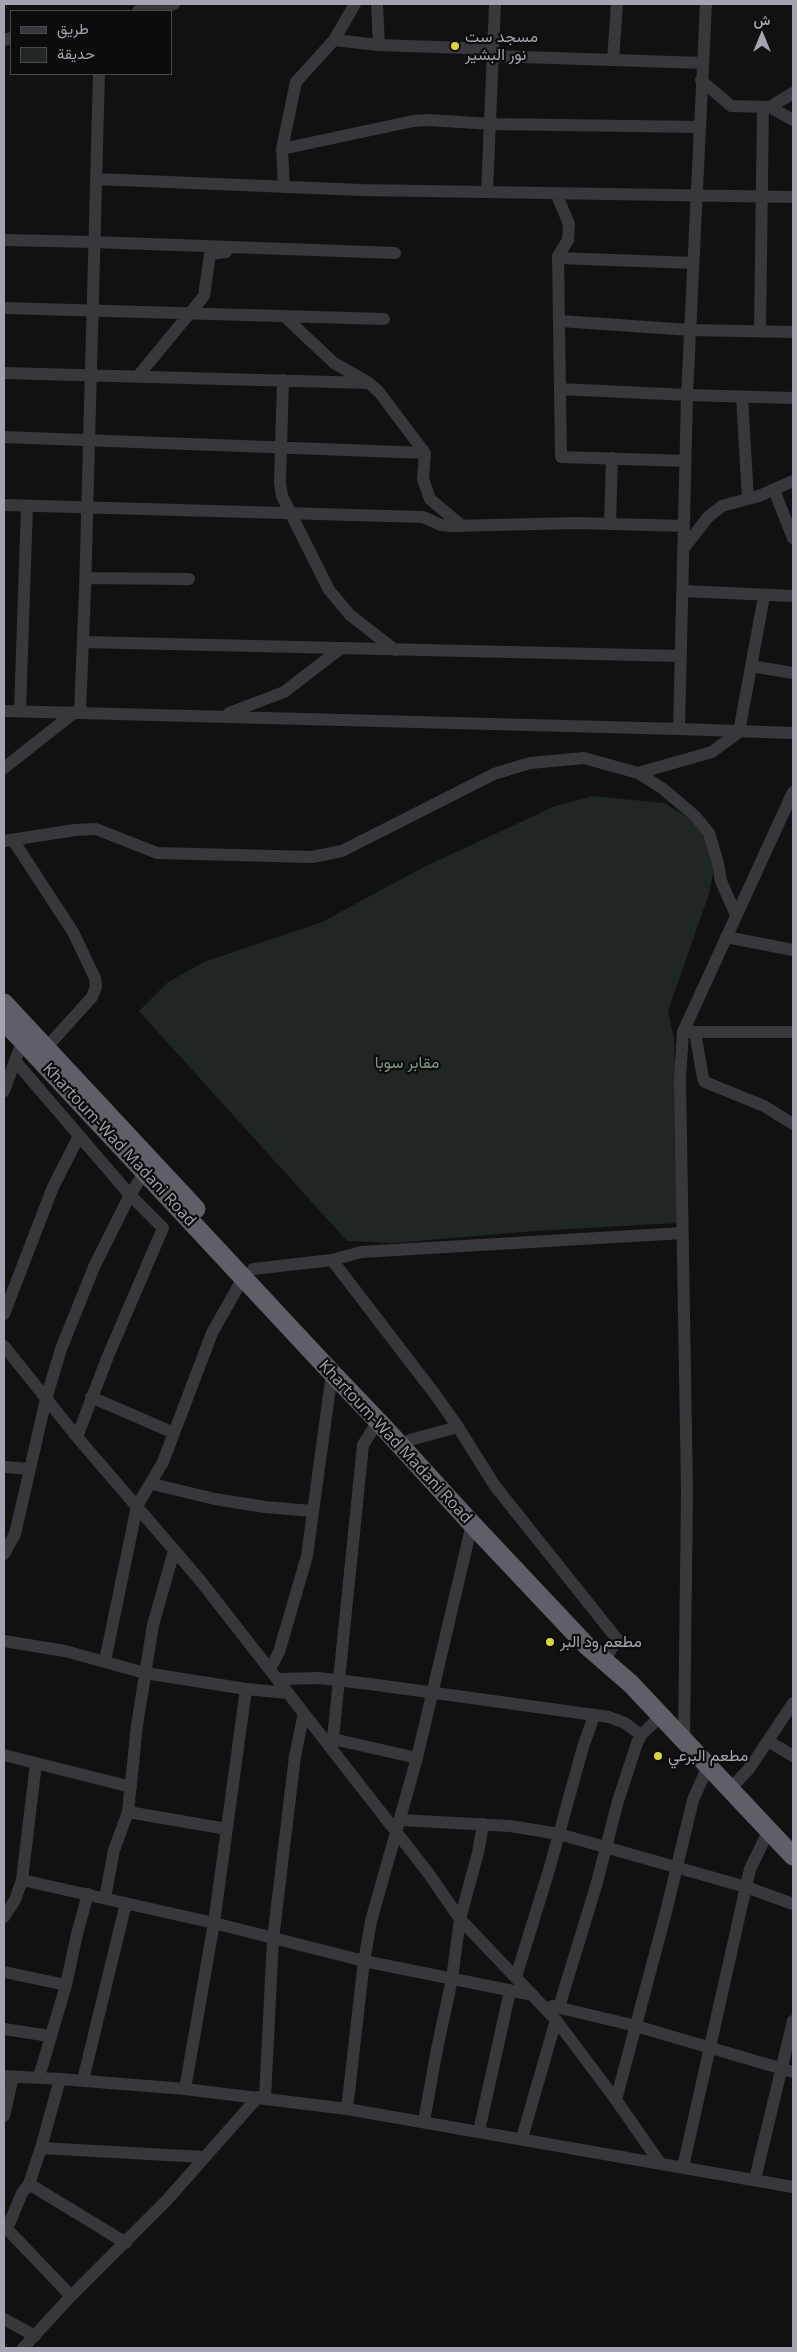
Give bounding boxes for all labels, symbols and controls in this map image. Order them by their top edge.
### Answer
legend [10,10,172,75]
north arrow [737,10,787,60]
text: ش [754,10,770,29]
text: طريق [57,18,89,38]
place label: مسجد ست نور البشير [465,27,538,65]
marker: مسجد ست نور البشير [449,40,461,52]
text: حديقة [57,43,95,63]
park label: مقابر سوبا [375,1053,439,1073]
street label: Khartoum-Wad Madani Road [38,1060,200,1230]
street label: Khartoum-Wad Madani Road [314,1357,476,1527]
place label: مطعم ود البر [560,1632,642,1652]
marker: مطعم ود البر [544,1636,556,1648]
place label: مطعم البرعي [668,1746,748,1766]
marker: مطعم البرعي [652,1750,664,1762]

